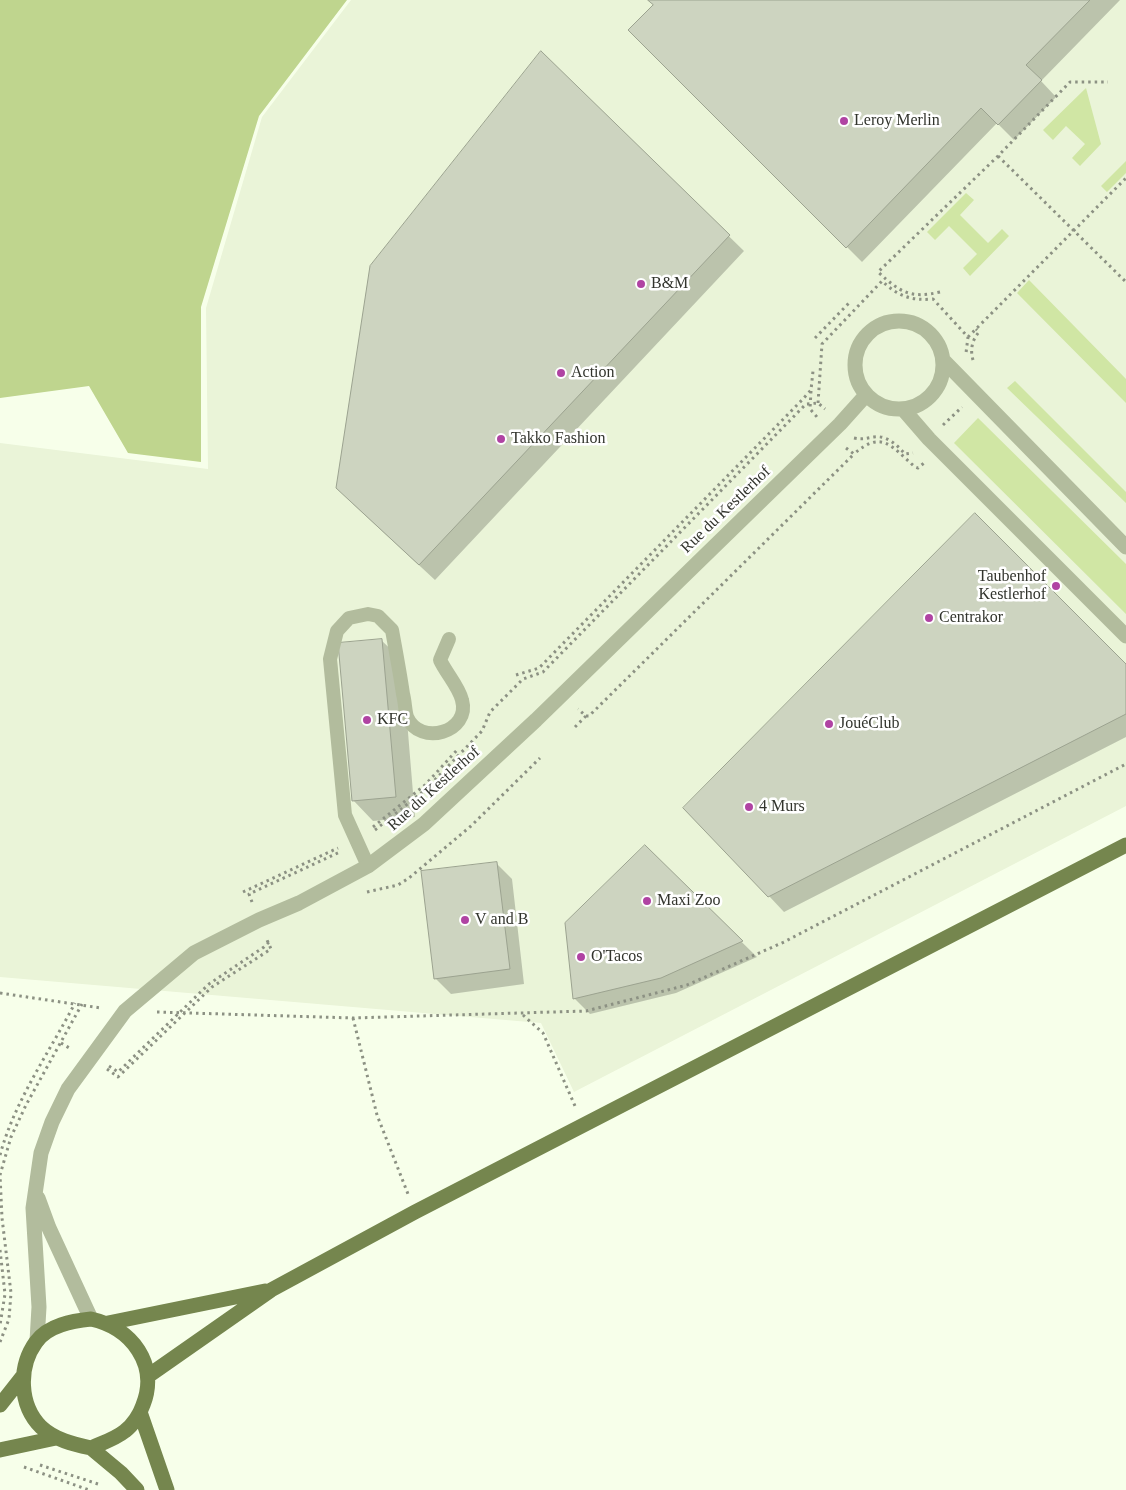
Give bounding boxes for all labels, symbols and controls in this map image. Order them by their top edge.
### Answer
place label: Leroy Merlin [854,111,940,131]
marker: Leroy Merlin [838,115,850,127]
place label: B&M [651,274,688,294]
marker: B&M [635,278,647,290]
place label: Action [571,363,615,383]
marker: Action [555,367,567,379]
place label: Takko Fashion [511,429,605,449]
marker: Takko Fashion [495,433,507,445]
street label: Rue du Kestlerhof [677,462,775,558]
place label: Taubenhof Kestlerhof [978,567,1046,605]
marker: Taubenhof Kestlerhof [1050,580,1062,592]
place label: Centrakor [939,608,1003,628]
marker: Centrakor [923,612,935,624]
place label: KFC [377,710,408,730]
marker: KFC [361,714,373,726]
place label: JouéClub [839,714,899,734]
marker: JouéClub [823,718,835,730]
street label: Rue du Kestlerhof [384,743,484,835]
place label: 4 Murs [759,797,805,817]
marker: 4 Murs [743,801,755,813]
place label: Maxi Zoo [657,891,721,911]
marker: Maxi Zoo [641,895,653,907]
place label: V and B [475,910,528,930]
marker: V and B [459,914,471,926]
place label: O'Tacos [591,947,643,967]
marker: O'Tacos [575,951,587,963]

